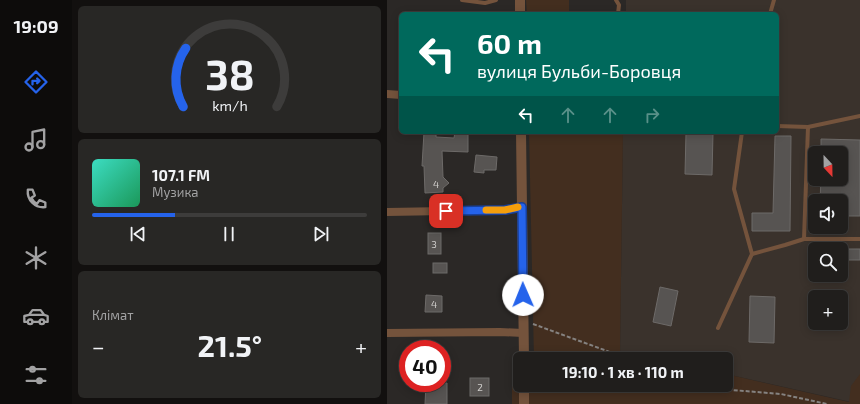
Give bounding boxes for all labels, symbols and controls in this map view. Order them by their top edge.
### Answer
text: 19:09 [14,15,59,37]
text: 60 m [477,26,542,60]
icon: left [411,28,463,80]
text: 38 [205,48,254,98]
text: вулиця Бульби-Боровця [477,60,681,82]
icon: directions [22,68,50,96]
text: km/h [212,97,247,114]
icon: left [515,104,537,126]
icon: ahead [557,104,579,126]
icon: ahead [599,104,621,126]
icon: right [641,104,663,126]
icon: music [22,126,50,154]
north arrow [808,146,848,186]
map controls [808,146,848,330]
text: 107.1 FM [152,166,210,184]
house number: 4 [433,178,439,190]
text: Музика [152,184,199,200]
icon: phone [22,185,50,213]
pin [429,194,463,228]
button: sound [808,194,848,234]
icon: arrive [435,200,457,222]
icon: previous [127,223,149,245]
icon: pause [218,223,240,245]
icon: next [310,223,332,245]
house number: 3 [431,238,437,250]
button: search [808,242,848,282]
icon: climate [22,244,50,272]
position arrow [502,274,544,316]
button: + [808,290,848,330]
house number: 4 [431,298,437,310]
icon: car [22,302,50,330]
text: Клімат [92,307,134,323]
text: 21.5° [198,327,262,363]
text: − [92,333,105,359]
text: + [355,333,367,359]
speed limit sign: 40 [399,340,451,392]
icon: filters [22,361,50,389]
text: 19:10 · 1 хв · 110 m [562,363,684,381]
house number: 2 [477,381,483,393]

